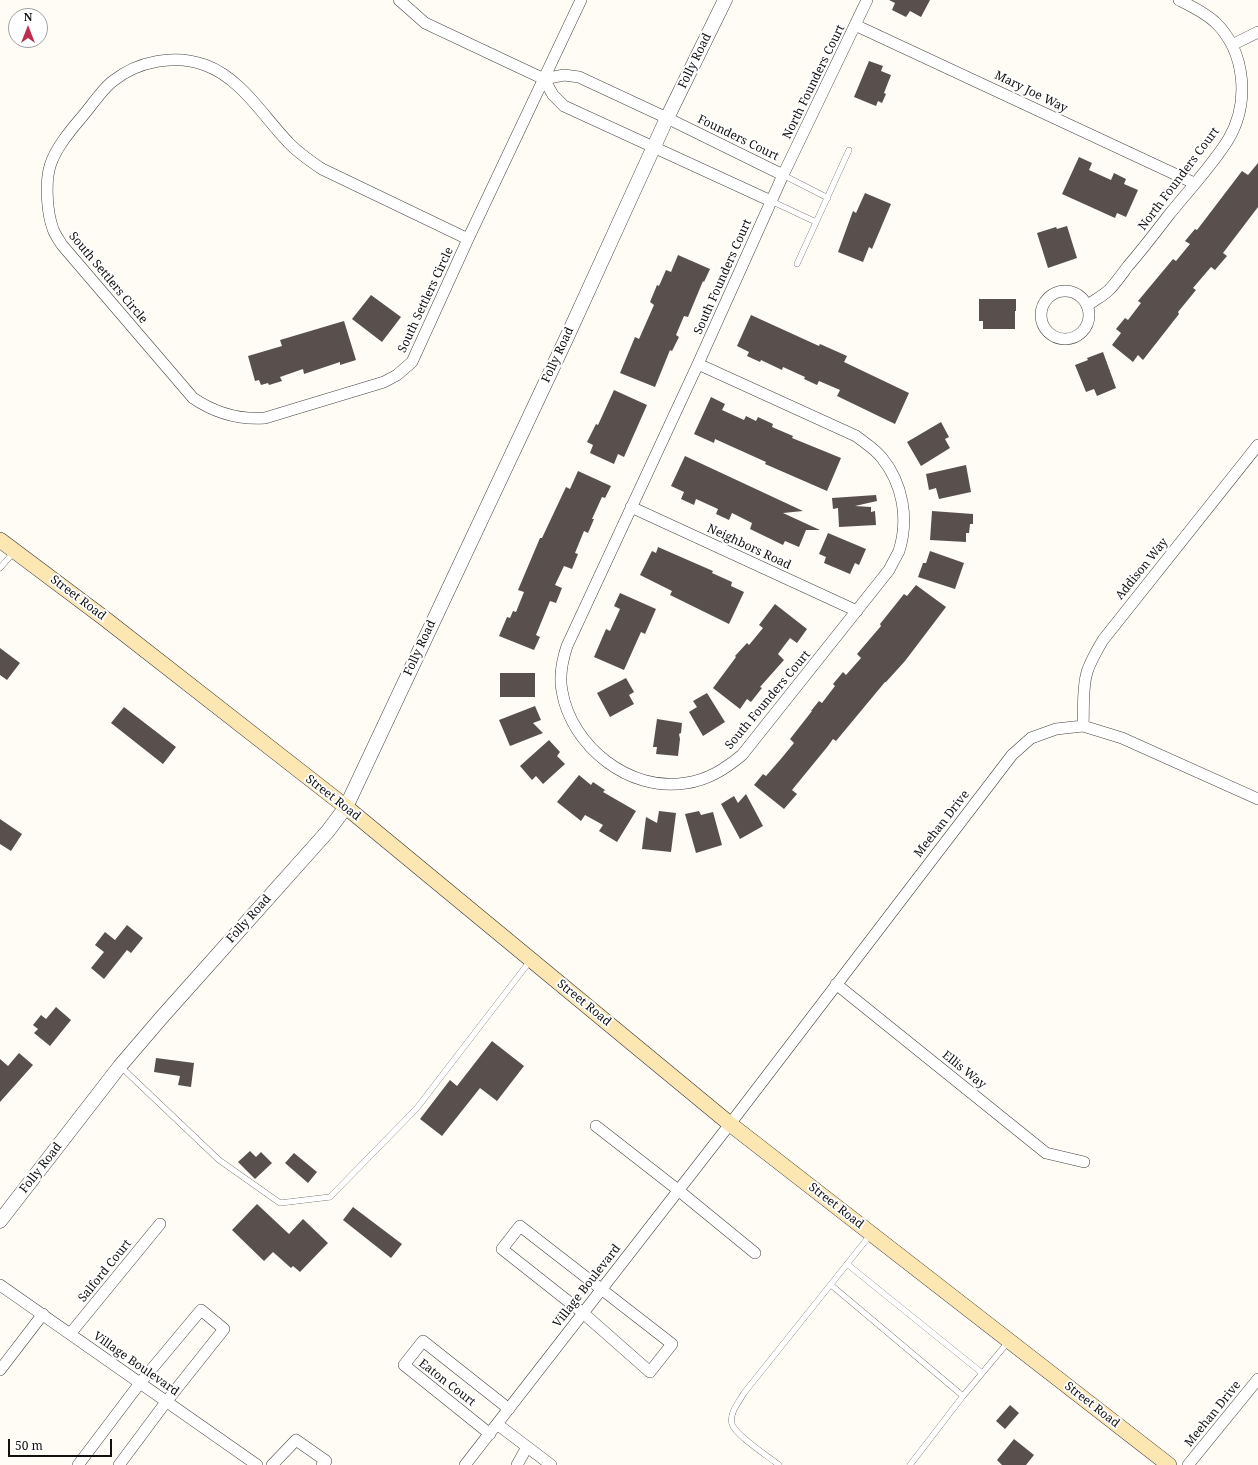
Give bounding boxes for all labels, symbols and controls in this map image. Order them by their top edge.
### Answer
north arrow [8,8,48,48]
text: N [24,9,32,24]
street label: North Founders Court [780,23,848,141]
street label: Folly Road [675,31,715,91]
street label: Mary Joe Way [992,68,1070,116]
street label: Founders Court [695,112,781,164]
street label: North Founders Court [1136,125,1222,233]
street label: South Founders Court [691,217,755,337]
street label: South Settlers Circle [66,229,150,327]
street label: South Settlers Circle [395,245,457,355]
street label: Folly Road [539,325,577,385]
street label: Neighbors Road [705,521,793,573]
street label: Addison Way [1113,535,1171,603]
street label: Street Road [48,573,108,623]
street label: Folly Road [401,618,439,678]
street label: South Founders Court [722,648,814,752]
street label: Street Road [303,772,363,824]
street label: Meehan Drive [911,788,973,860]
street label: Folly Road [224,892,274,946]
street label: Street Road [554,977,614,1029]
street label: Ellis Way [939,1048,989,1092]
street label: Folly Road [17,1140,65,1196]
street label: Street Road [806,1180,866,1232]
street label: Salford Court [75,1237,135,1305]
street label: Village Boulevard [550,1242,624,1330]
street label: Village Boulevard [90,1329,182,1399]
street label: Eaton Court [416,1356,478,1410]
street label: Meehan Drive [1182,1378,1244,1450]
street label: Street Road [1062,1379,1122,1431]
scale bar [10,1431,114,1457]
text: 50 m [15,1437,43,1454]

